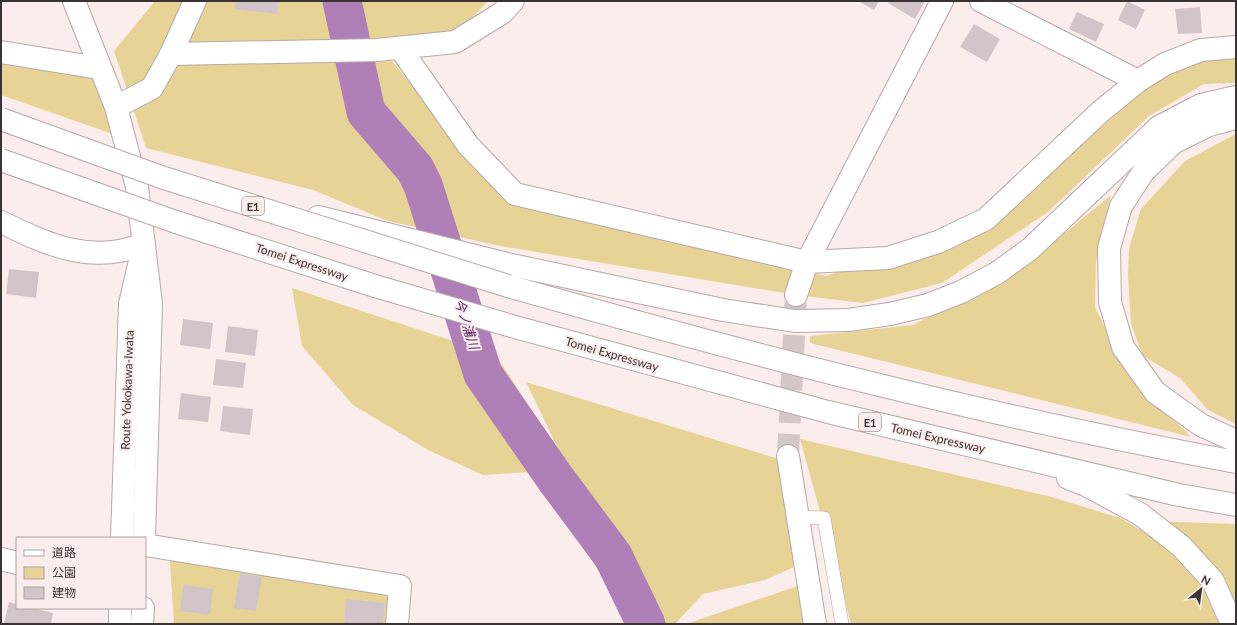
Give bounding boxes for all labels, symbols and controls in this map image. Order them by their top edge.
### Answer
road number: E1 [242,197,264,215]
street label: Tomei Expressway [254,240,351,284]
water label: 今ノ浦川 [451,297,483,353]
street label: Route Yokokawa-Iwata [117,330,137,450]
street label: Tomei Expressway [564,333,661,375]
road number: E1 [859,413,881,431]
street label: Tomei Expressway [889,420,987,456]
legend [16,537,146,609]
text: 道路 [52,545,76,560]
text: 公園 [52,565,76,580]
north arrow [1181,569,1221,609]
text: N [1199,572,1213,588]
text: 建物 [52,585,76,600]

